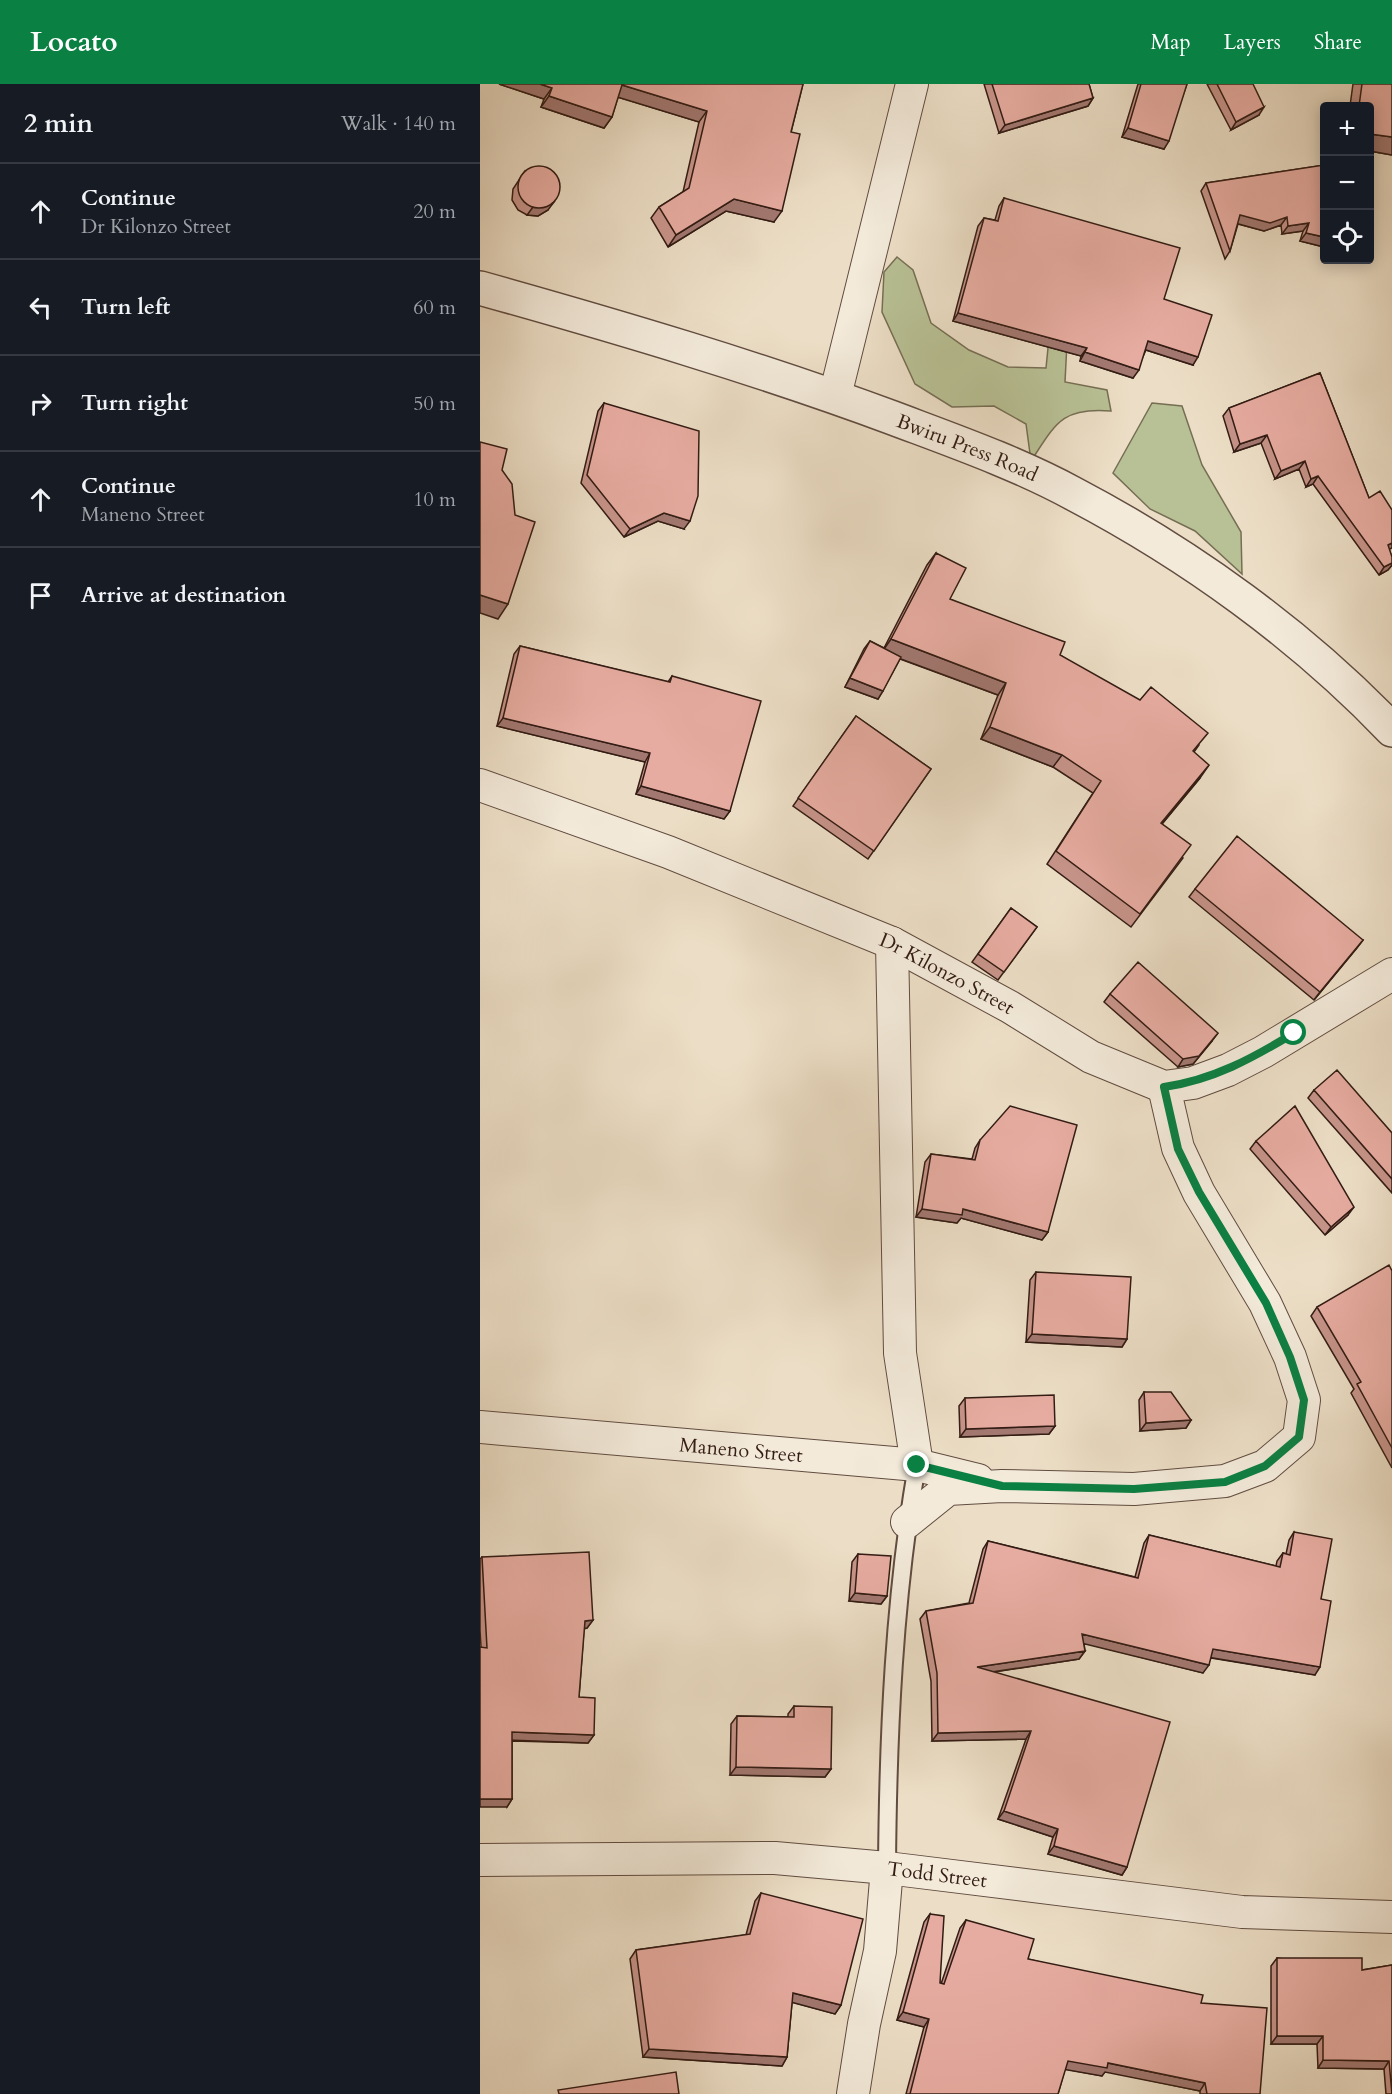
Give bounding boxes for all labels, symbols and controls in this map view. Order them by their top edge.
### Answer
text: Locato [30,23,118,61]
text: Map [1151,28,1191,57]
text: Layers [1224,28,1281,57]
text: Share [1314,28,1362,57]
map controls [1320,102,1374,264]
button: + [1320,102,1374,156]
text: 2 min [24,106,93,141]
text: Walk · 140 m [341,110,456,137]
button: − [1320,156,1374,210]
text: Continue [81,183,176,213]
icon: ahead [24,195,57,228]
text: 20 m [413,198,456,225]
button: locate [1320,210,1374,264]
text: Dr Kilonzo Street [81,213,231,240]
icon: left [24,291,57,324]
text: Turn left [81,292,170,322]
text: 60 m [413,294,456,321]
icon: right [24,387,57,420]
text: Turn right [81,388,188,418]
text: 50 m [413,390,456,417]
street label: Bwiru Press Road [893,408,1043,488]
text: Continue [81,471,176,501]
icon: ahead [24,483,57,516]
text: 10 m [413,486,456,513]
text: Maneno Street [81,501,205,528]
icon: arrive [24,579,57,612]
text: Arrive at destination [81,580,286,610]
street label: Dr Kilonzo Street [875,926,1020,1021]
route start [1280,1019,1306,1045]
street label: Maneno Street [678,1431,804,1469]
route end [903,1451,929,1477]
street label: Todd Street [886,1855,989,1894]

